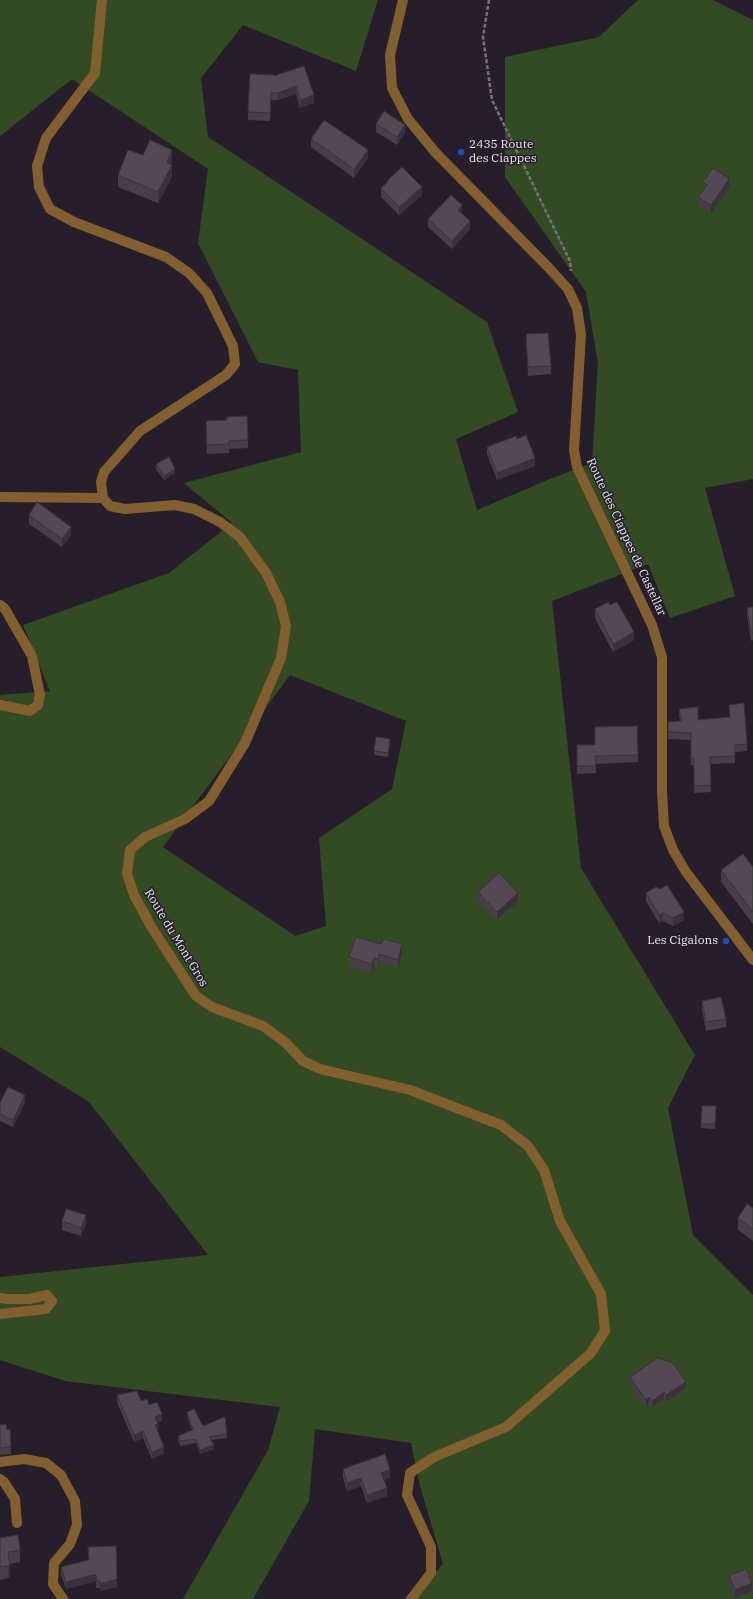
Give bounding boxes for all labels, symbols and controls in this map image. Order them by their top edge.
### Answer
place label: 2435 Route des Ciappes [469,138,537,166]
marker: 2435 Route des Ciappes [456,147,466,157]
street label: Route des Ciappes de Castellar [583,456,669,618]
street label: Route du Mont Gros [141,886,211,990]
place label: Les Cigalons [647,934,718,948]
marker: Les Cigalons [721,936,731,946]

